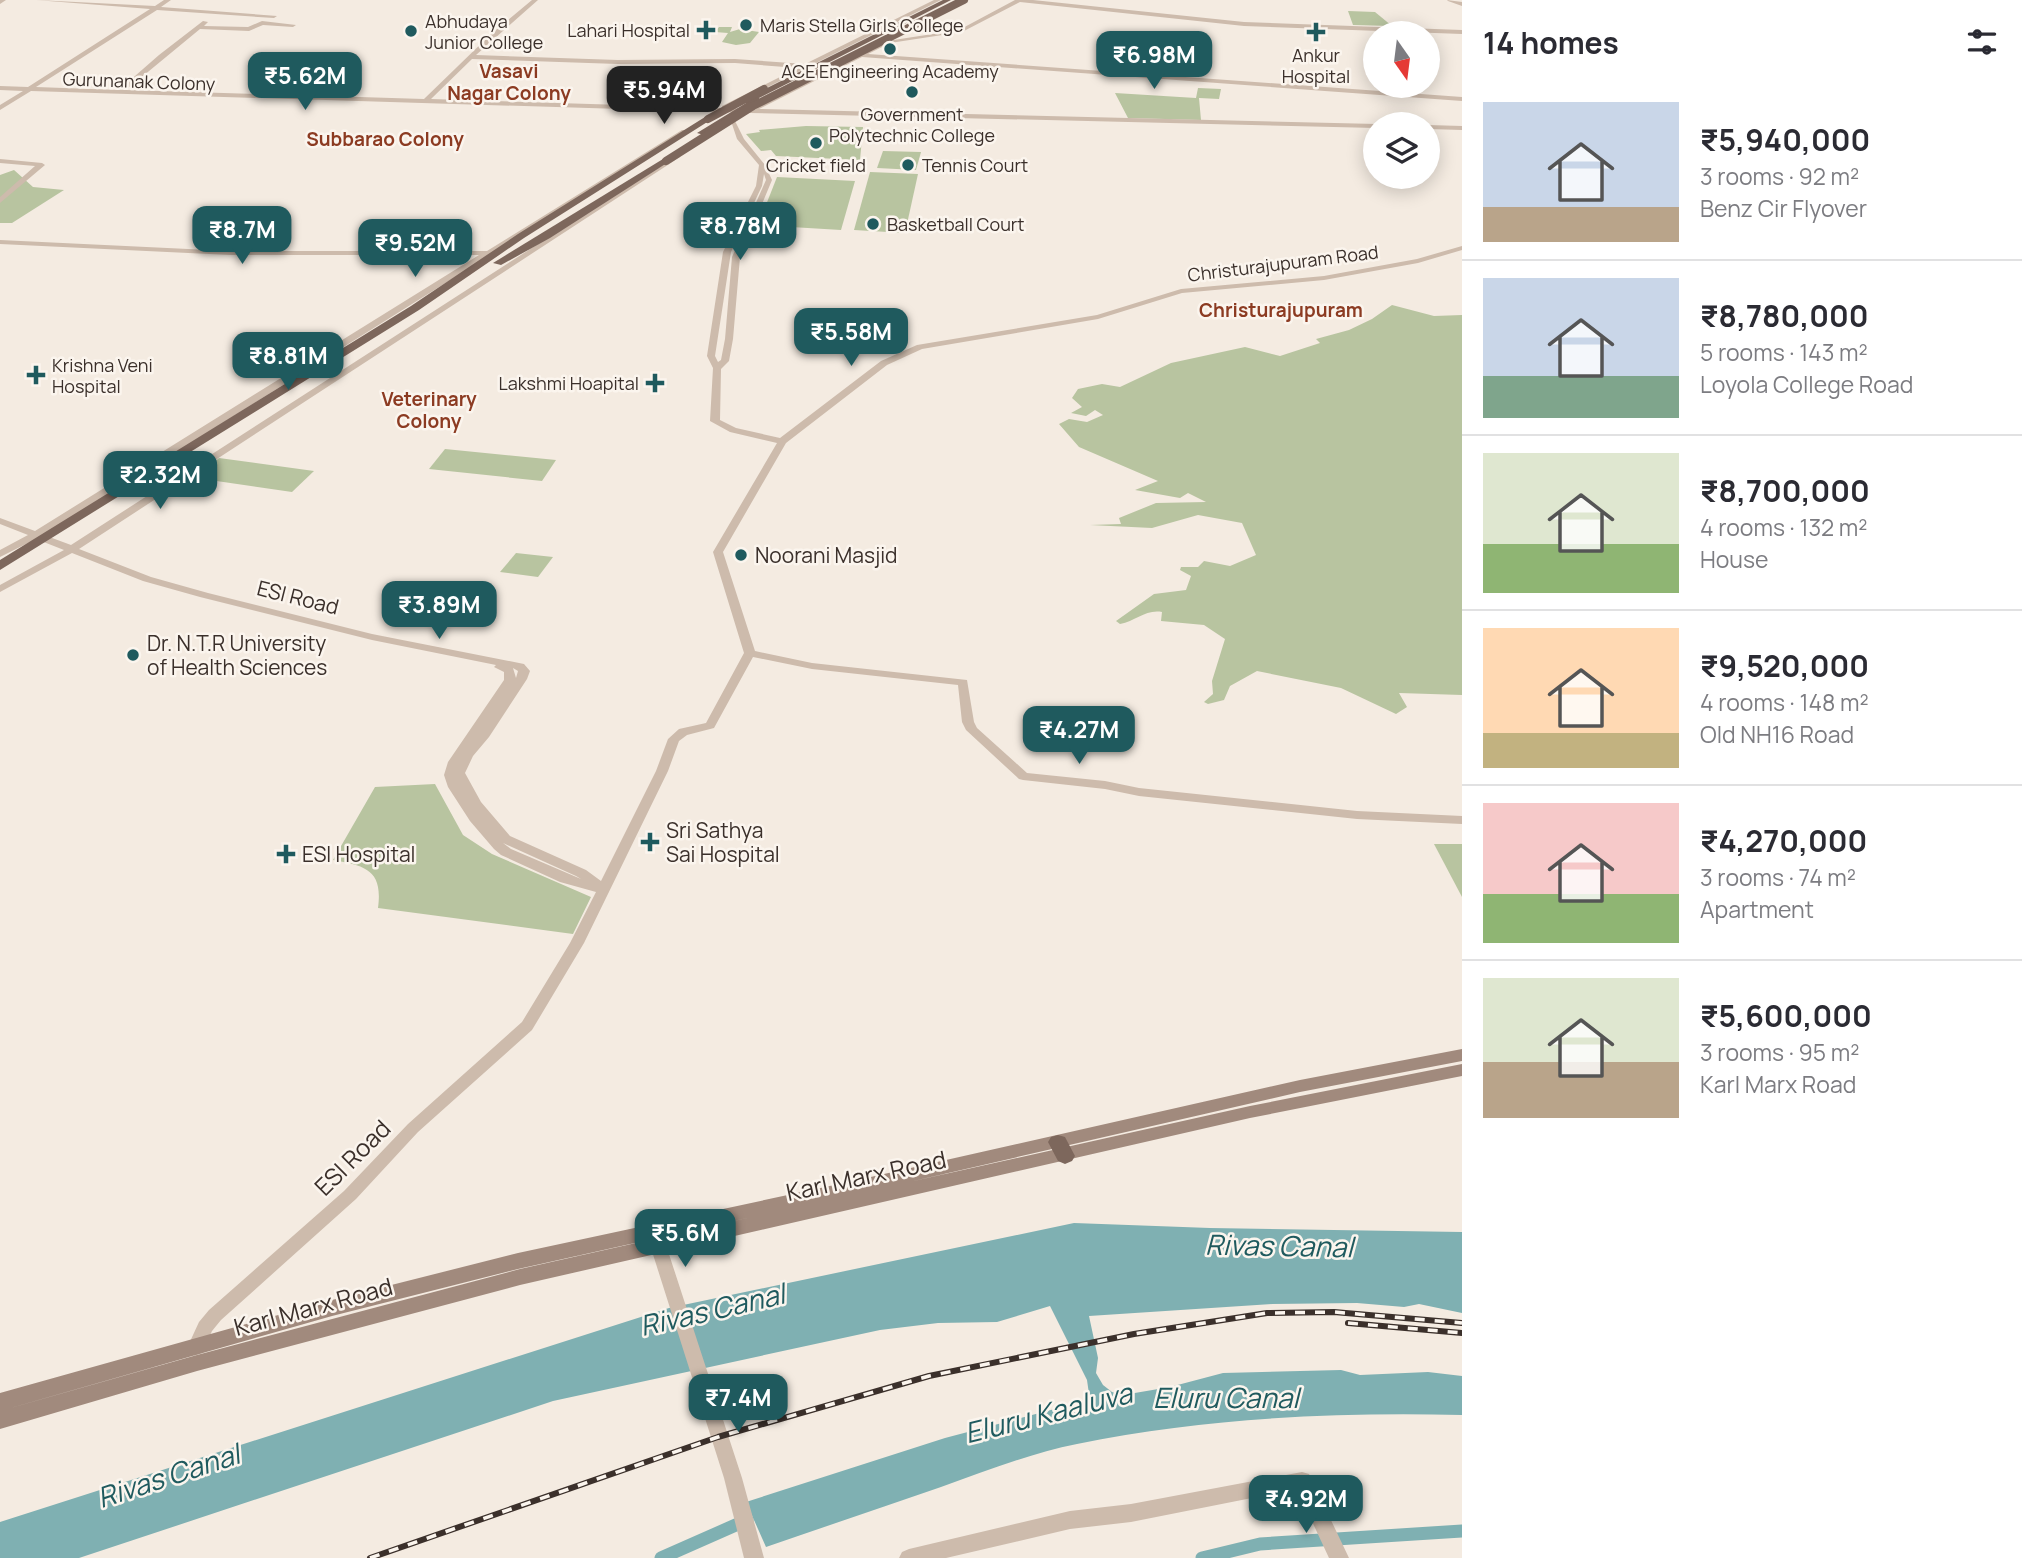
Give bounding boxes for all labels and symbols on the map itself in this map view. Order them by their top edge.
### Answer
place label: Abhudaya Junior College [425,9,543,54]
place label: Maris Stella Girls College [760,13,964,37]
marker: Maris Stella Girls College [738,17,754,33]
place label: Lahari Hospital [567,18,690,42]
marker: Lahari Hospital [696,20,716,40]
north arrow [1363,21,1440,98]
marker: Ankur Hospital [1306,22,1326,42]
marker: Abhudaya Junior College [403,23,419,39]
pin: ₹6.98M [1097,32,1211,91]
marker: ACE Engineering Academy [882,41,898,57]
place label: Ankur Hospital [1282,43,1350,88]
pin: ₹5.62M [248,52,362,112]
district label: Vasavi Nagar Colony [447,58,571,106]
place label: ACE Engineering Academy [781,59,999,83]
street label: Gurunanak Colony [62,66,216,96]
pin: ₹5.94M [607,66,721,126]
marker: Government Polytechnic College [904,84,920,100]
place label: Government Polytechnic College [829,102,995,147]
district label: Subbarao Colony [306,126,464,152]
marker: Cricket field [808,135,824,151]
place label: Cricket field [766,153,866,177]
place label: Tennis Court [922,153,1028,177]
marker: Tennis Court [900,157,916,173]
pin: ₹8.78M [683,202,797,262]
pin: ₹8.7M [193,206,291,266]
place label: Basketball Court [887,212,1025,236]
marker: Basketball Court [865,216,881,232]
pin: ₹9.52M [358,219,472,279]
street label: Christurajupuram Road [1186,239,1380,287]
district label: Christurajupuram [1199,297,1363,323]
pin: ₹5.58M [794,308,908,368]
pin: ₹8.81M [231,332,345,392]
place label: Krishna Veni Hospital [52,353,153,398]
marker: Krishna Veni Hospital [26,365,46,385]
place label: Lakshmi Hoapital [499,371,639,395]
marker: Lakshmi Hoapital [645,373,665,393]
district label: Veterinary Colony [381,386,477,434]
pin: ₹2.32M [103,452,217,511]
place label: Noorani Masjid [755,541,898,569]
marker: Noorani Masjid [733,547,749,563]
street label: ESI Road [254,573,342,621]
pin: ₹3.89M [382,582,496,641]
place label: Dr. N.T.R University of Health Sciences [147,629,327,681]
marker: Dr. N.T.R University of Health Sciences [125,647,141,663]
pin: ₹4.27M [1022,706,1136,766]
place label: Sri Sathya Sai Hospital [666,816,780,868]
marker: Sri Sathya Sai Hospital [640,832,660,852]
place label: ESI Hospital [302,840,416,868]
marker: ESI Hospital [276,844,296,864]
street label: ESI Road [307,1112,397,1202]
street label: Karl Marx Road [783,1142,949,1208]
pin: ₹5.6M [636,1210,734,1269]
water label: Rivas Canal [1205,1225,1357,1265]
street label: Karl Marx Road [230,1269,396,1343]
water label: Rivas Canal [636,1273,792,1344]
water label: Eluru Kaaluva [960,1372,1137,1451]
pin: ₹7.4M [689,1374,787,1434]
water label: Eluru Canal [1153,1378,1302,1416]
water label: Rivas Canal [92,1433,247,1516]
pin: ₹4.92M [1249,1476,1363,1535]

